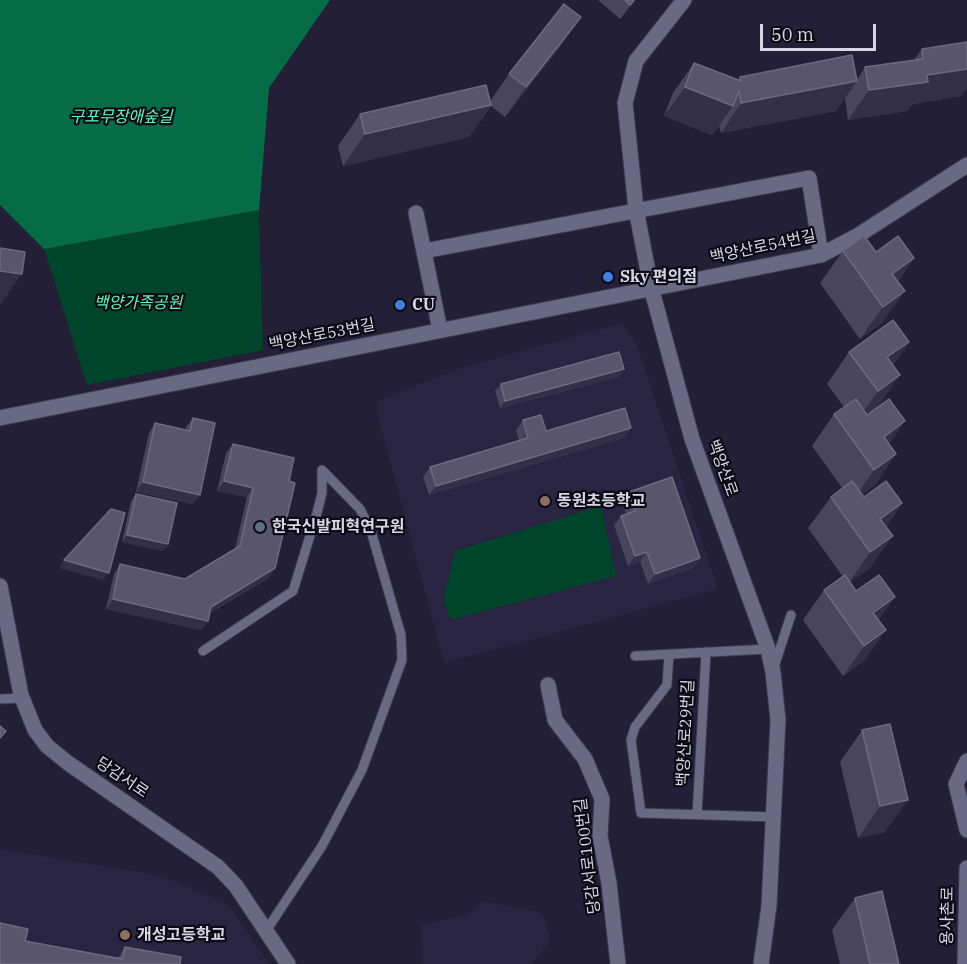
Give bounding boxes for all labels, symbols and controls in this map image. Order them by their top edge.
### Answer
scale bar [763,12,878,50]
text: 50 m [771,23,814,46]
park label: 구포무장애숲길 [69,107,173,127]
street label: 백양산로54번길 [708,226,818,268]
place label: Sky 편의점 [620,267,697,287]
marker: Sky 편의점 [601,270,615,284]
park label: 백양가족공원 [94,293,182,313]
place label: CU [412,295,435,315]
marker: CU [393,298,407,312]
street label: 백양산로53번길 [267,315,377,355]
street label: 백양산로 [703,437,741,499]
place label: 동원초등학교 [557,491,645,511]
marker: 동원초등학교 [538,494,552,508]
place label: 한국신발피혁연구원 [272,517,404,537]
marker: 한국신발피혁연구원 [253,520,267,534]
street label: 백양산로29번길 [674,679,698,787]
street label: 당감서로 [92,754,152,802]
street label: 당감서로100번길 [571,797,605,915]
street label: 용사촌로 [938,886,958,946]
place label: 개성고등학교 [137,925,225,945]
marker: 개성고등학교 [118,928,132,942]

